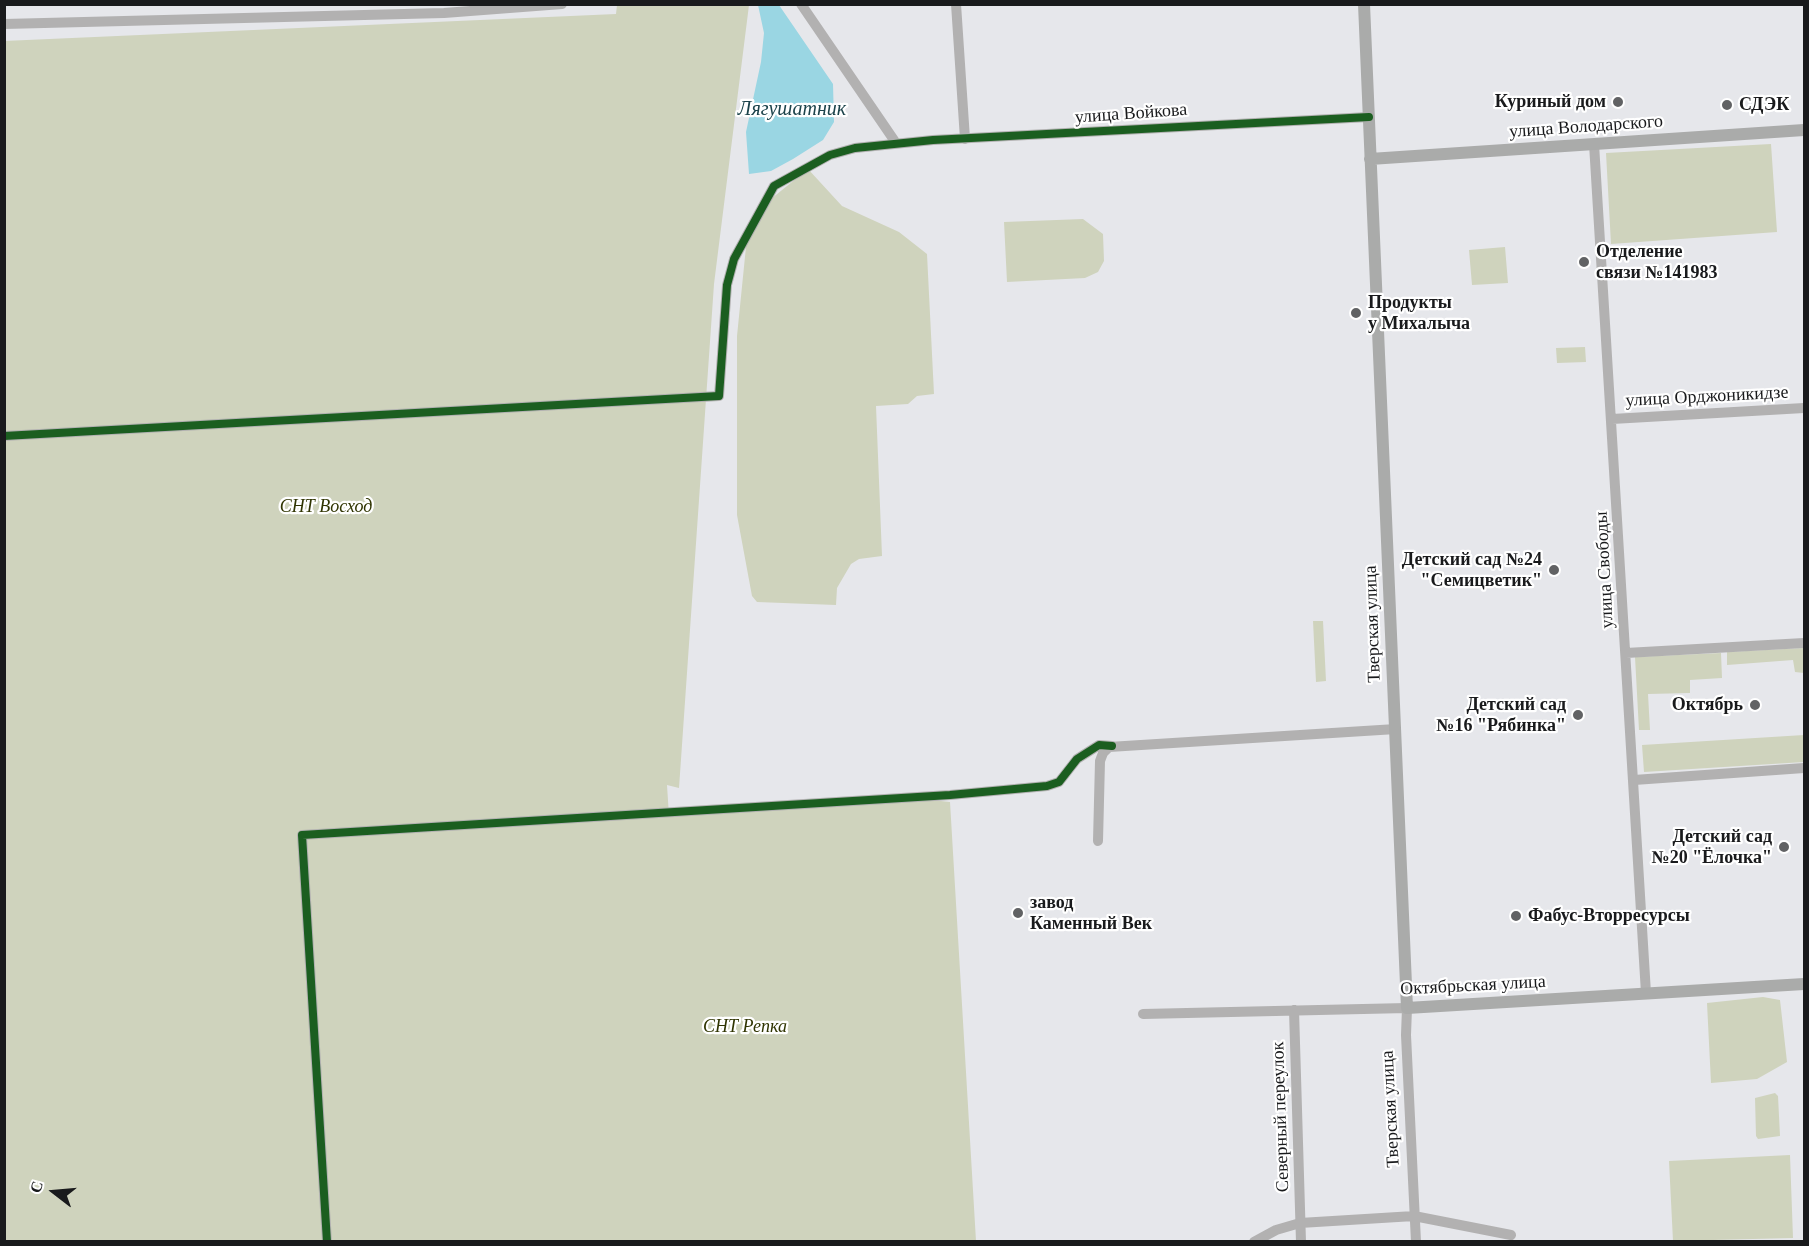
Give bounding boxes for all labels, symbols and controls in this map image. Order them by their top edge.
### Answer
place label: Куриный дом [1495,91,1606,113]
place label: СДЭК [1739,94,1789,116]
marker: Куриный дом [1611,95,1625,109]
water label: Лягушатник [738,98,846,122]
marker: СДЭК [1720,98,1734,112]
street label: улица Войкова [1074,99,1188,129]
street label: улица Володарского [1508,111,1664,143]
place label: Отделение связи №141983 [1596,241,1717,284]
marker: Отделение связи №141983 [1577,255,1591,269]
place label: Продукты у Михалыча [1368,292,1470,334]
marker: Продукты у Михалыча [1349,306,1363,320]
street label: улица Орджоникидзе [1625,382,1789,412]
park label: СНТ Восход [280,496,372,518]
street label: улица Свободы [1591,511,1619,629]
place label: Детский сад №24 "Семицветик" [1402,549,1542,592]
marker: Детский сад №24 "Семицветик" [1547,563,1561,577]
street label: Тверская улица [1360,565,1386,683]
place label: Детский сад №16 "Рябинка" [1436,694,1566,736]
place label: Октябрь [1672,694,1743,716]
marker: Октябрь [1748,698,1762,712]
marker: Детский сад №16 "Рябинка" [1571,708,1585,722]
place label: Детский сад №20 "Ёлочка" [1652,826,1772,868]
marker: Детский сад №20 "Ёлочка" [1777,840,1791,854]
place label: завод Каменный Век [1030,892,1152,934]
place label: Фабус-Вторресурсы [1528,905,1690,927]
marker: завод Каменный Век [1011,906,1025,920]
marker: Фабус-Вторресурсы [1509,909,1523,923]
street label: Октябрьская улица [1400,971,1546,1001]
park label: СНТ Репка [703,1016,787,1038]
street label: Северный переулок [1268,1041,1294,1193]
street label: Тверская улица [1377,1050,1405,1168]
north arrow [24,1162,84,1222]
text: С [26,1179,46,1195]

